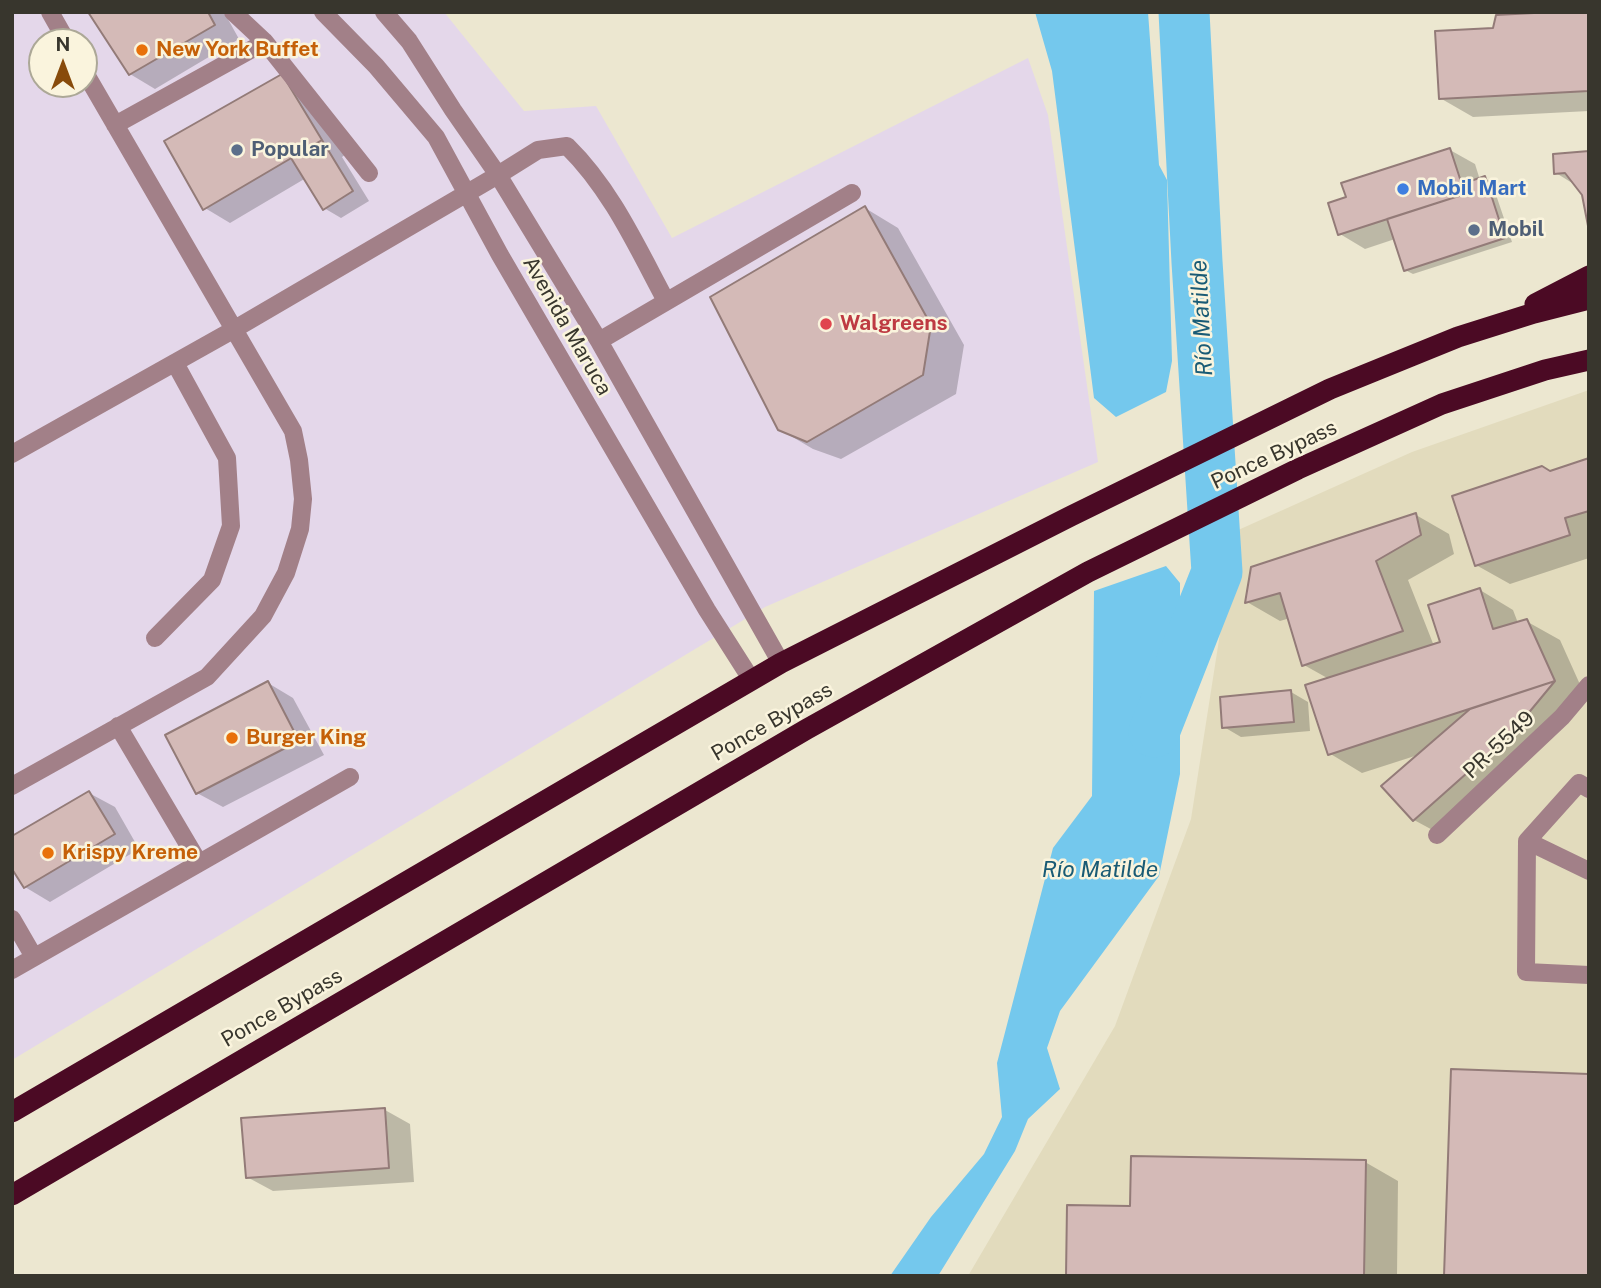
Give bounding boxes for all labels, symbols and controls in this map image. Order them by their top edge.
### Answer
north arrow [28,28,98,98]
text: N [56,33,70,55]
place label: New York Buffet [156,37,319,63]
marker: New York Buffet [134,42,150,58]
place label: Popular [251,137,329,163]
marker: Popular [229,142,245,158]
place label: Mobil Mart [1417,176,1527,202]
marker: Mobil Mart [1395,181,1411,197]
place label: Mobil [1488,217,1544,243]
marker: Mobil [1466,222,1482,238]
street label: Avenida Maruca [517,252,617,400]
water label: Río Matilde [1185,259,1219,377]
place label: Walgreens [840,311,948,337]
marker: Walgreens [818,316,834,332]
street label: Ponce Bypass [1207,415,1341,495]
street label: Ponce Bypass [707,677,837,767]
street label: PR-5549 [1458,706,1540,784]
place label: Burger King [246,725,366,751]
marker: Burger King [224,730,240,746]
place label: Krispy Kreme [62,840,198,866]
marker: Krispy Kreme [40,845,56,861]
water label: Río Matilde [1042,856,1158,884]
street label: Ponce Bypass [217,963,347,1053]

